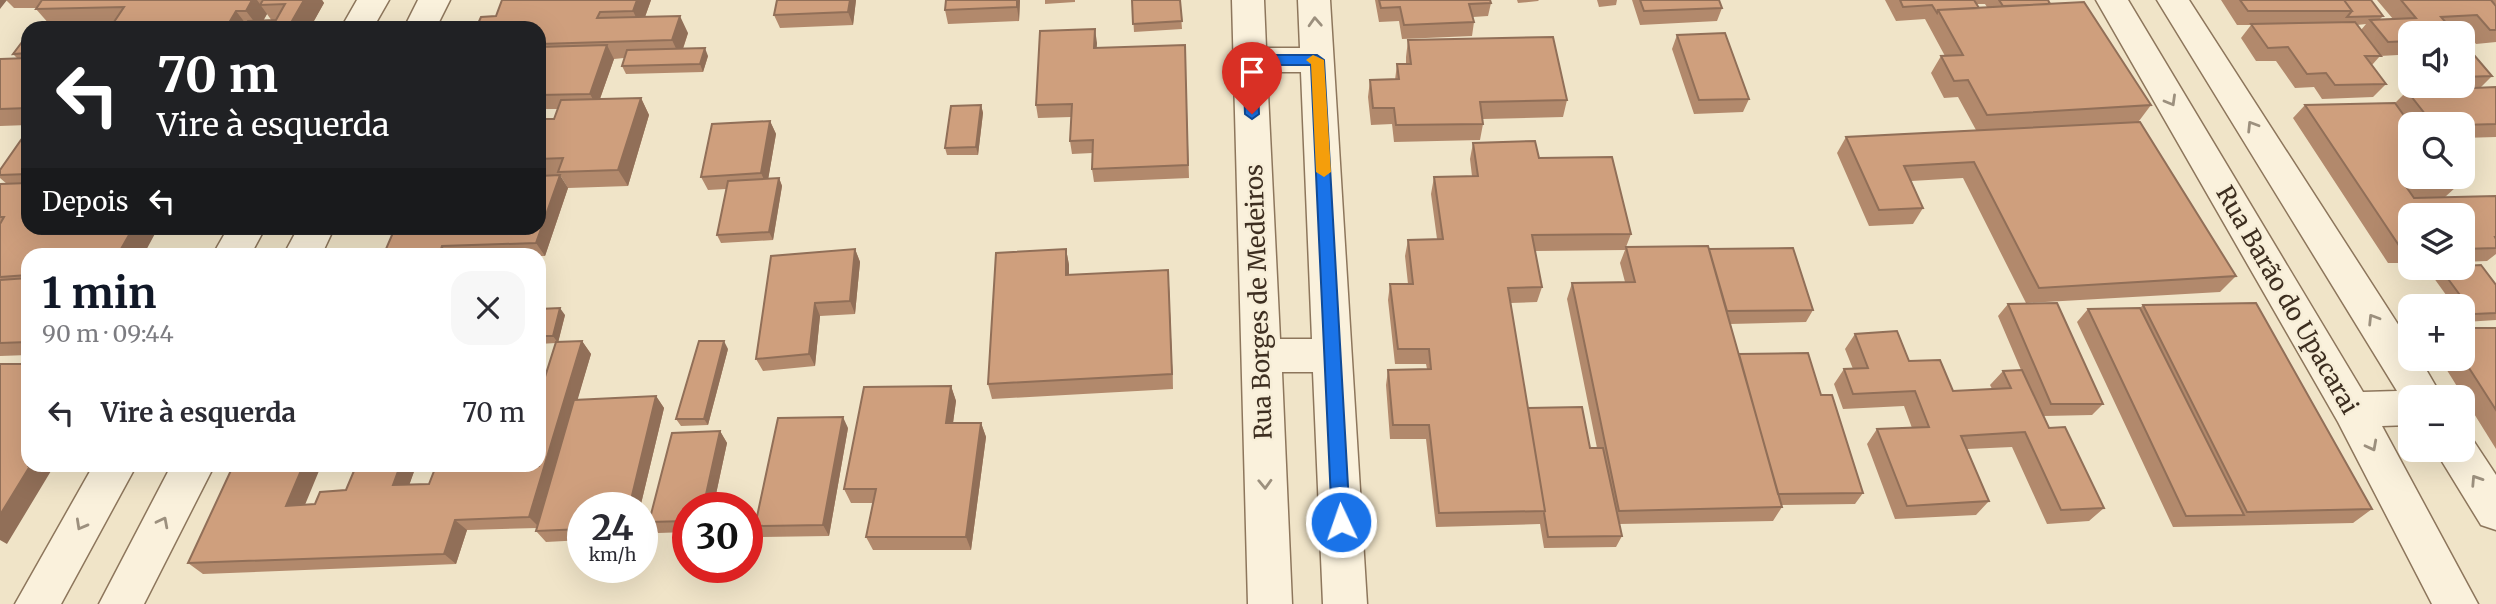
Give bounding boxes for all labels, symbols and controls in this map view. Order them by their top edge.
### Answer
one-way arrow [1308,16,1323,27]
map controls [2398,21,2475,462]
button: sound [2398,21,2475,98]
pin [1222,42,1282,114]
text: 70 m [157,44,278,105]
icon: left [42,49,133,140]
icon: arrive [1233,53,1271,91]
one-way arrow [2163,94,2176,107]
text: Vire à esquerda [157,105,389,145]
button: search [2398,112,2475,189]
one-way arrow [2247,121,2260,134]
street label: Rua Borges de Medeiros [1238,164,1279,440]
street label: Rua Barão do Upacarai [2209,180,2366,420]
icon: left [143,182,181,220]
text: Depois [42,185,129,218]
button: layers [2398,203,2475,280]
text: 1 min [42,267,156,319]
button: close [451,271,525,345]
button: + [2398,294,2475,371]
one-way arrow [2368,313,2381,326]
text: 90 m · 09:44 [42,319,174,348]
button: − [2398,385,2475,462]
icon: left [42,394,80,432]
text: Vire à esquerda [101,396,296,429]
text: 70 m [462,396,525,429]
one-way arrow [2363,439,2377,451]
one-way arrow [2471,475,2484,488]
one-way arrow [1258,479,1273,490]
position arrow [1304,485,1378,559]
speed limit sign: 30 [672,492,763,583]
text: 24 [591,506,634,550]
one-way arrow [155,517,169,529]
one-way arrow [76,518,89,530]
text: km/h [589,543,636,566]

